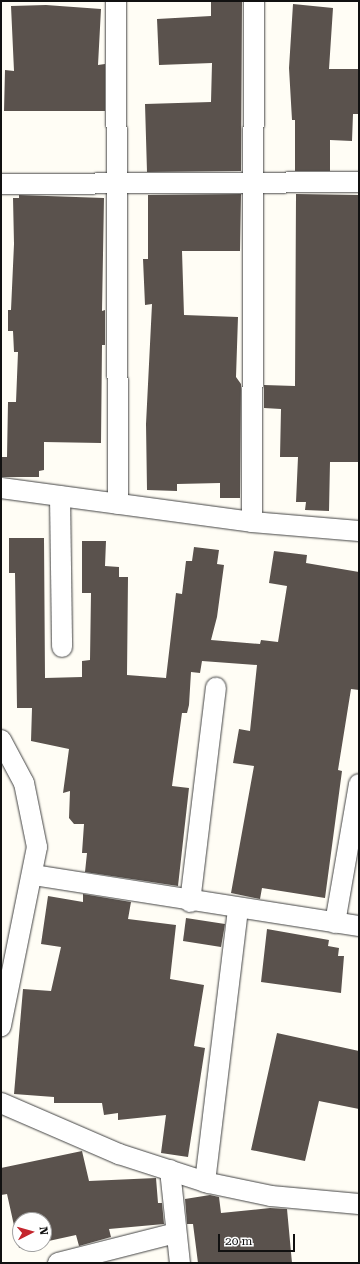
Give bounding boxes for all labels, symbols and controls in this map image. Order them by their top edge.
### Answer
north arrow [12,1212,52,1252]
text: N [37,1226,50,1236]
scale bar [220,1226,297,1252]
text: 20 m [225,1234,252,1248]

